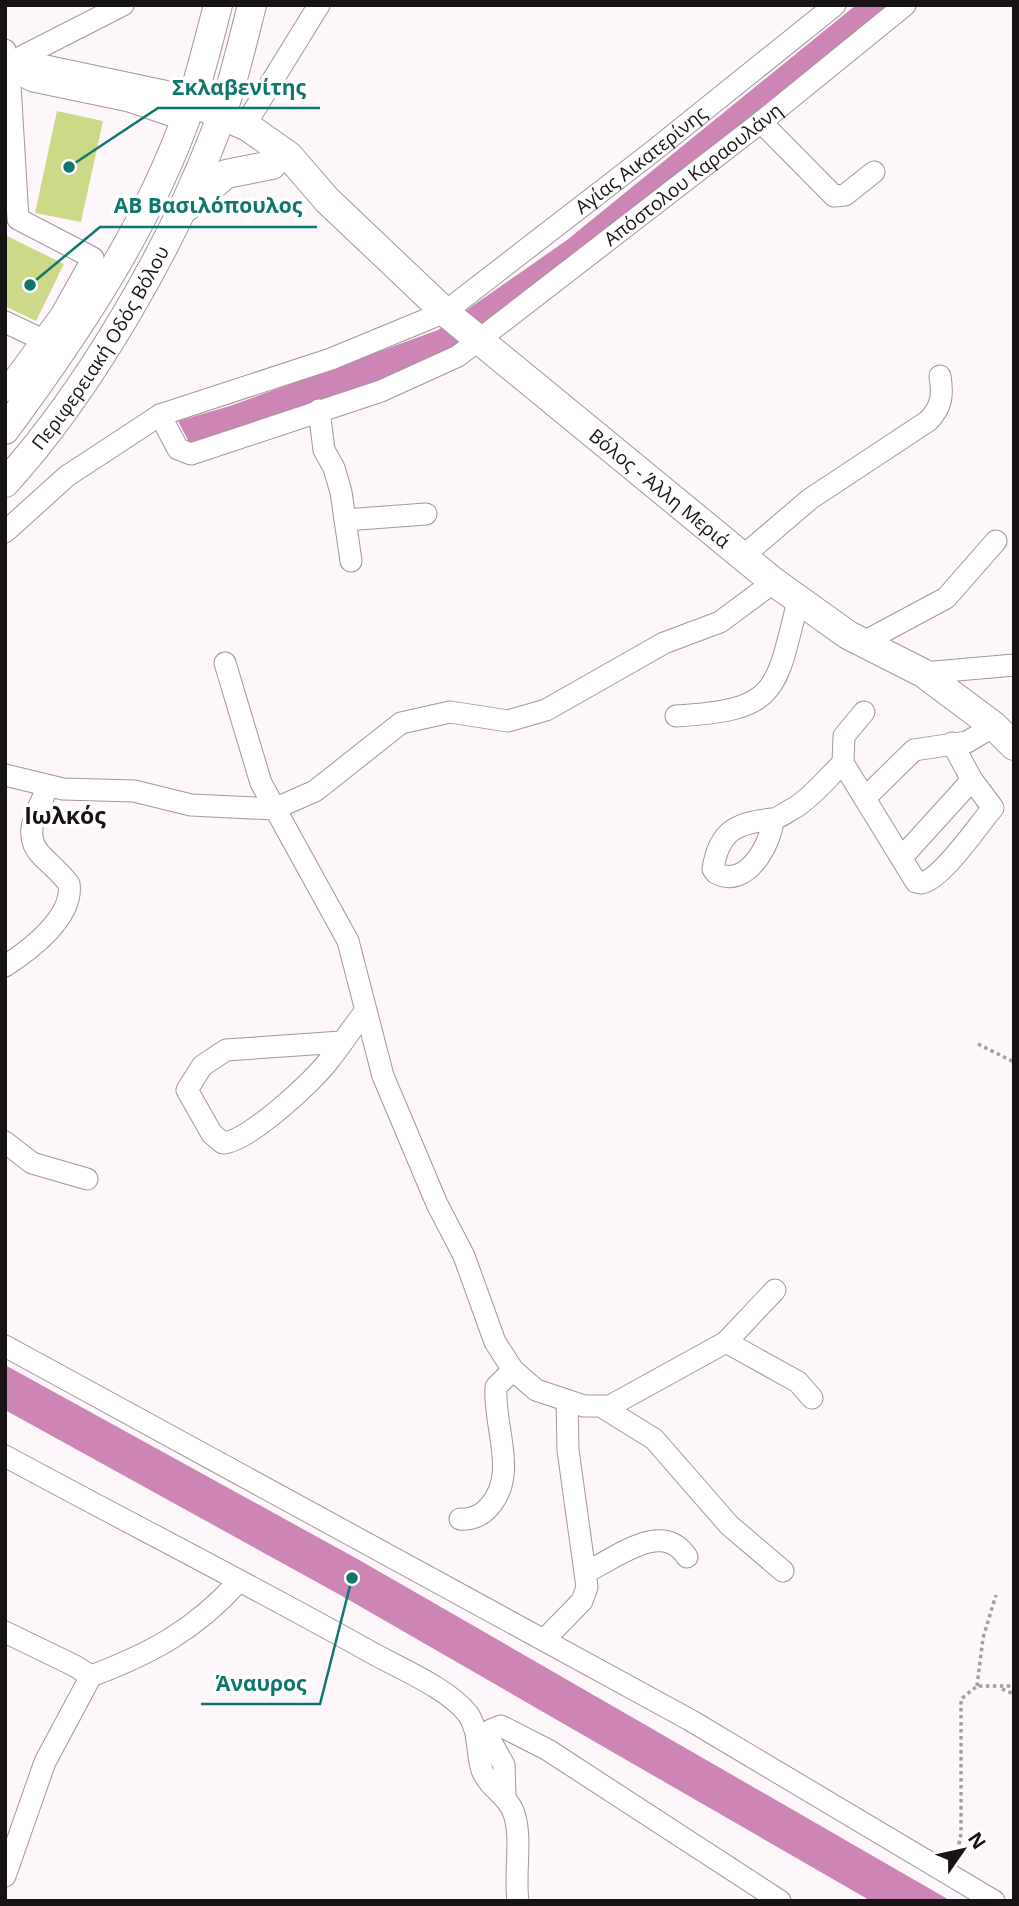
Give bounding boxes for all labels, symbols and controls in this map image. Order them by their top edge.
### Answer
callout: Σκλαβενίτης [158,66,320,108]
text: Σκλαβενίτης [172,73,307,101]
street label: Απόστολου Καραουλάνη [598,97,787,252]
street label: Αγίας Αικατερίνης [570,100,712,220]
callout: ΑΒ Βασιλόπουλος [100,185,317,227]
text: ΑΒ Βασιλόπουλος [114,191,303,219]
street label: Περιφερειακή Οδός Βόλου [25,241,175,455]
street label: Βόλος - Άλλη Μεριά [584,423,736,554]
district label: Ιωλκός [24,799,106,831]
callout: Άναυρος [201,1662,320,1704]
text: Άναυρος [216,1669,307,1697]
north arrow [928,1815,998,1885]
text: N [962,1827,992,1854]

